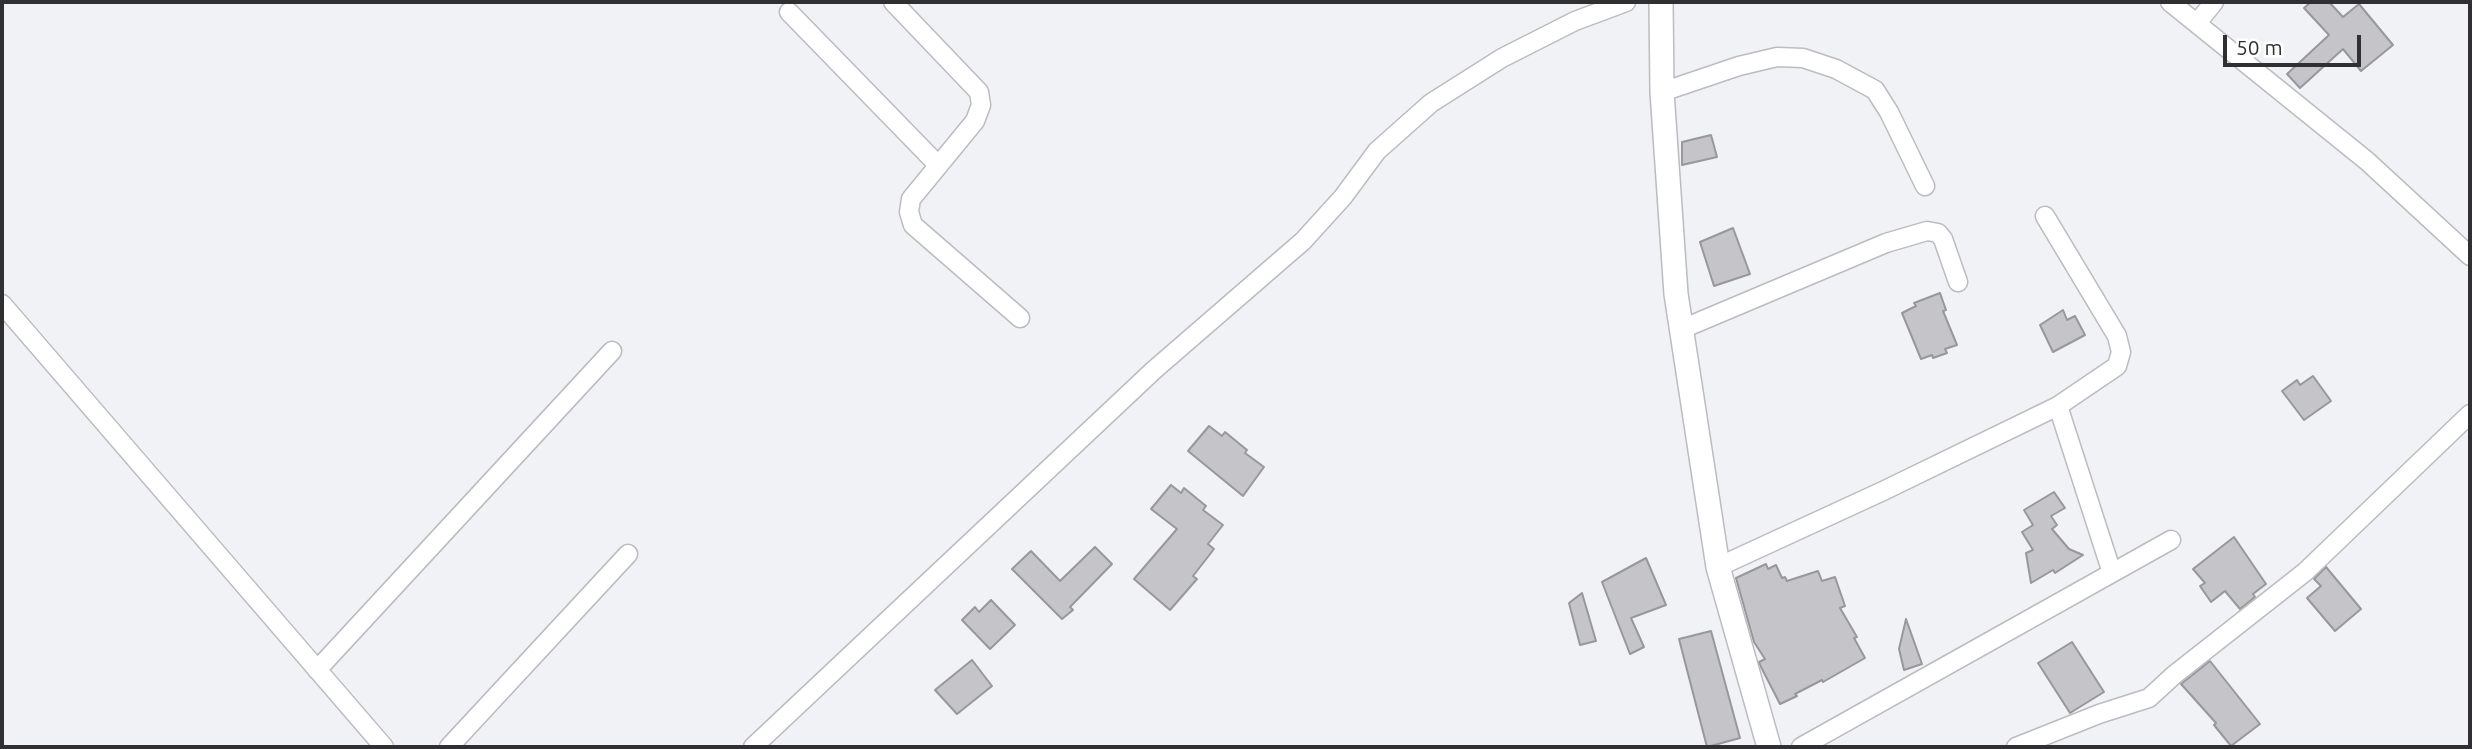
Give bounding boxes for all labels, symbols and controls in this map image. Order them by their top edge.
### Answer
scale bar [2227,21,2365,65]
text: 50 m [2236,35,2283,59]

